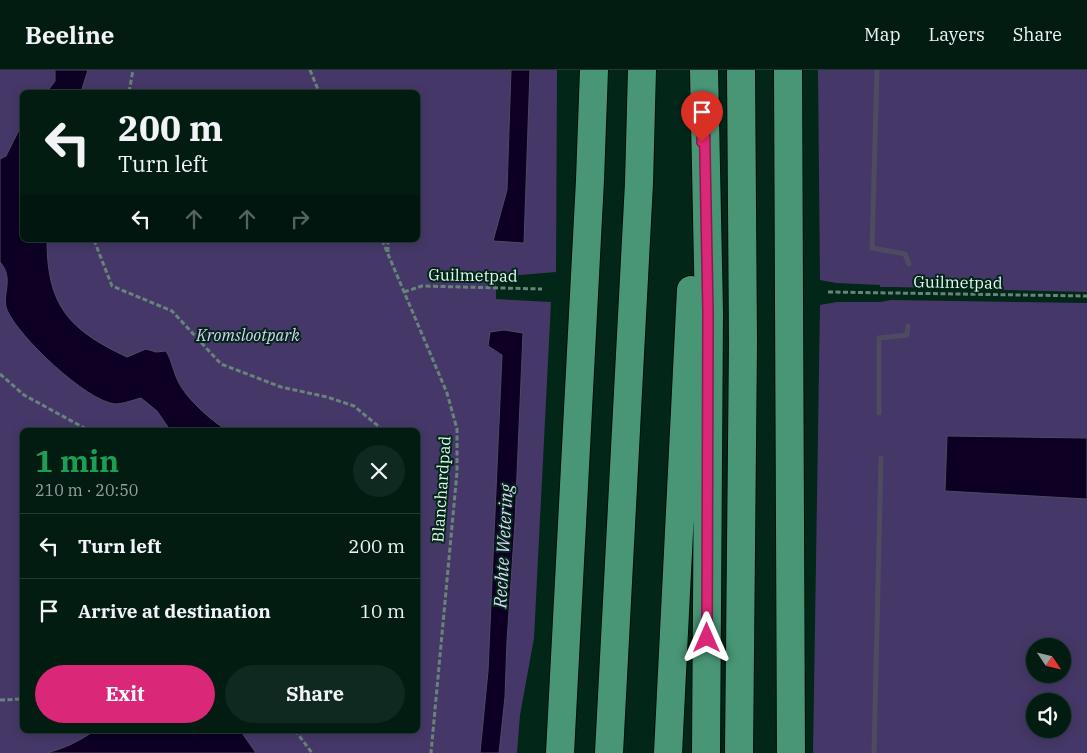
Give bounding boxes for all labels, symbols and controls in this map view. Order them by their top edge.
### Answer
text: Beeline [25,19,114,51]
text: Map [864,23,901,46]
text: Layers [929,23,985,46]
text: Share [1013,23,1062,46]
pin [681,91,723,142]
icon: arrive [688,98,716,126]
text: 200 m [118,105,223,151]
icon: left [35,110,100,175]
text: Turn left [118,149,208,178]
icon: left [127,205,155,233]
icon: ahead [180,205,208,233]
icon: ahead [233,205,261,233]
icon: right [286,205,314,233]
street label: Guilmetpad [428,264,518,286]
street label: Guilmetpad [913,271,1003,293]
park label: Kromslootpark [195,325,300,345]
street label: Blanchardpad [427,435,455,543]
text: 1 min [35,441,119,480]
button: close [353,445,405,497]
text: 210 m · 20:50 [35,480,138,500]
water label: Rechte Wetering [488,483,518,610]
icon: left [35,532,63,560]
text: Turn left [78,534,161,558]
text: 200 m [348,534,405,558]
icon: arrive [35,597,63,625]
text: Arrive at destination [78,599,271,623]
text: 10 m [360,599,405,623]
position arrow [680,611,732,663]
north arrow [1026,638,1071,682]
map controls [1026,638,1071,738]
button: Exit [35,665,215,723]
button: Share [225,665,405,723]
button: sound [1026,693,1071,738]

